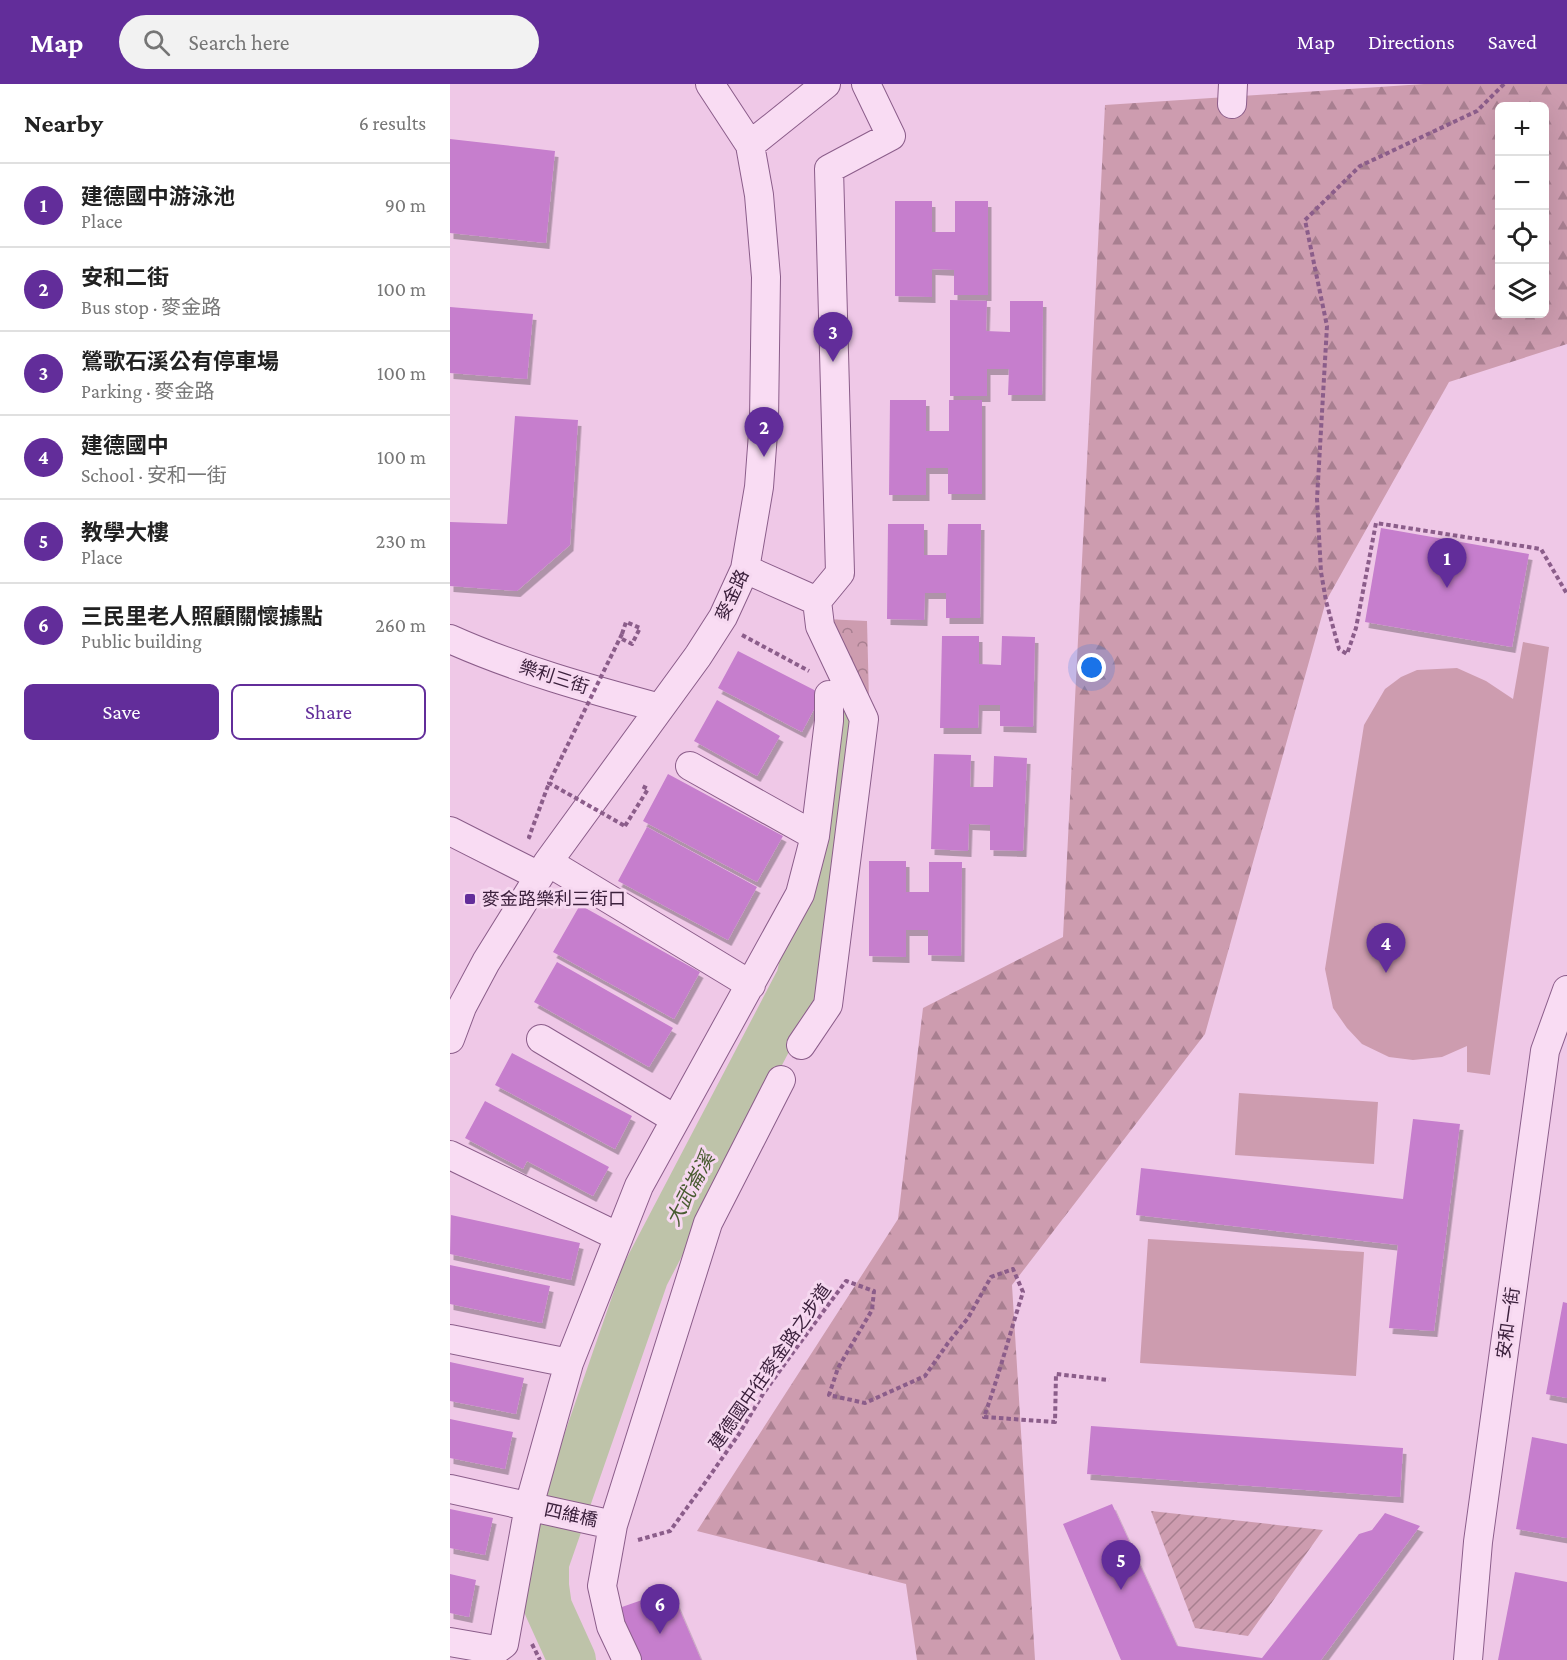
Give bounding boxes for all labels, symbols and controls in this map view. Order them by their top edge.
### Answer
search box [119,15,539,69]
icon: search [140,26,173,59]
text: Map [30,27,83,58]
text: Search here [188,30,289,55]
text: Map [1297,30,1335,54]
text: Directions [1368,30,1455,54]
text: Saved [1488,30,1537,54]
map controls [1495,102,1549,318]
button: + [1495,102,1549,156]
text: Nearby [24,109,103,138]
text: 6 results [359,112,426,134]
button: − [1495,156,1549,210]
text: 建德國中游泳池 [81,184,235,209]
text: 1 [40,194,47,216]
text: 90 m [385,194,426,216]
text: Place [81,210,123,232]
button: locate [1495,210,1549,264]
button: layers [1495,264,1549,318]
text: 安和二街 [81,265,169,290]
text: 2 [38,278,49,300]
text: 100 m [377,278,426,300]
text: Bus stop · 麥金路 [81,296,221,318]
pin: 3 [814,312,853,362]
text: 鶯歌石溪公有停車場 [81,349,279,374]
text: 3 [39,362,48,384]
text: 100 m [377,362,426,384]
text: Parking · 麥金路 [81,380,214,402]
pin: 2 [744,408,784,457]
text: 建德國中 [81,433,169,458]
text: 4 [38,446,49,468]
text: 100 m [377,446,426,468]
text: School · 安和一街 [81,464,227,486]
text: 教學大樓 [81,520,169,545]
text: 5 [39,530,48,552]
text: 230 m [376,530,426,552]
pin: 1 [1428,538,1466,588]
text: Place [81,546,123,568]
street label: 麥金路 [712,566,752,624]
text: 三民里老人照顧關懷據點 [81,604,323,629]
text: 6 [38,614,49,636]
text: 260 m [375,614,426,636]
text: Public building [81,630,202,652]
your location [1077,653,1106,682]
street label: 樂利三街 [517,656,591,698]
button: Save [24,684,219,740]
button: Share [231,684,426,740]
place label: 麥金路樂利三街口 [482,889,626,909]
marker: 麥金路樂利三街口 [463,892,477,906]
pin: 4 [1366,924,1406,973]
water label: 大武崙溪 [662,1146,720,1229]
street label: 建德國中往麥金路之步道 [705,1280,835,1454]
street label: 安和一街 [1493,1286,1523,1360]
street label: 四維橋 [543,1500,599,1530]
pin: 5 [1102,1540,1140,1590]
pin: 6 [640,1584,680,1634]

